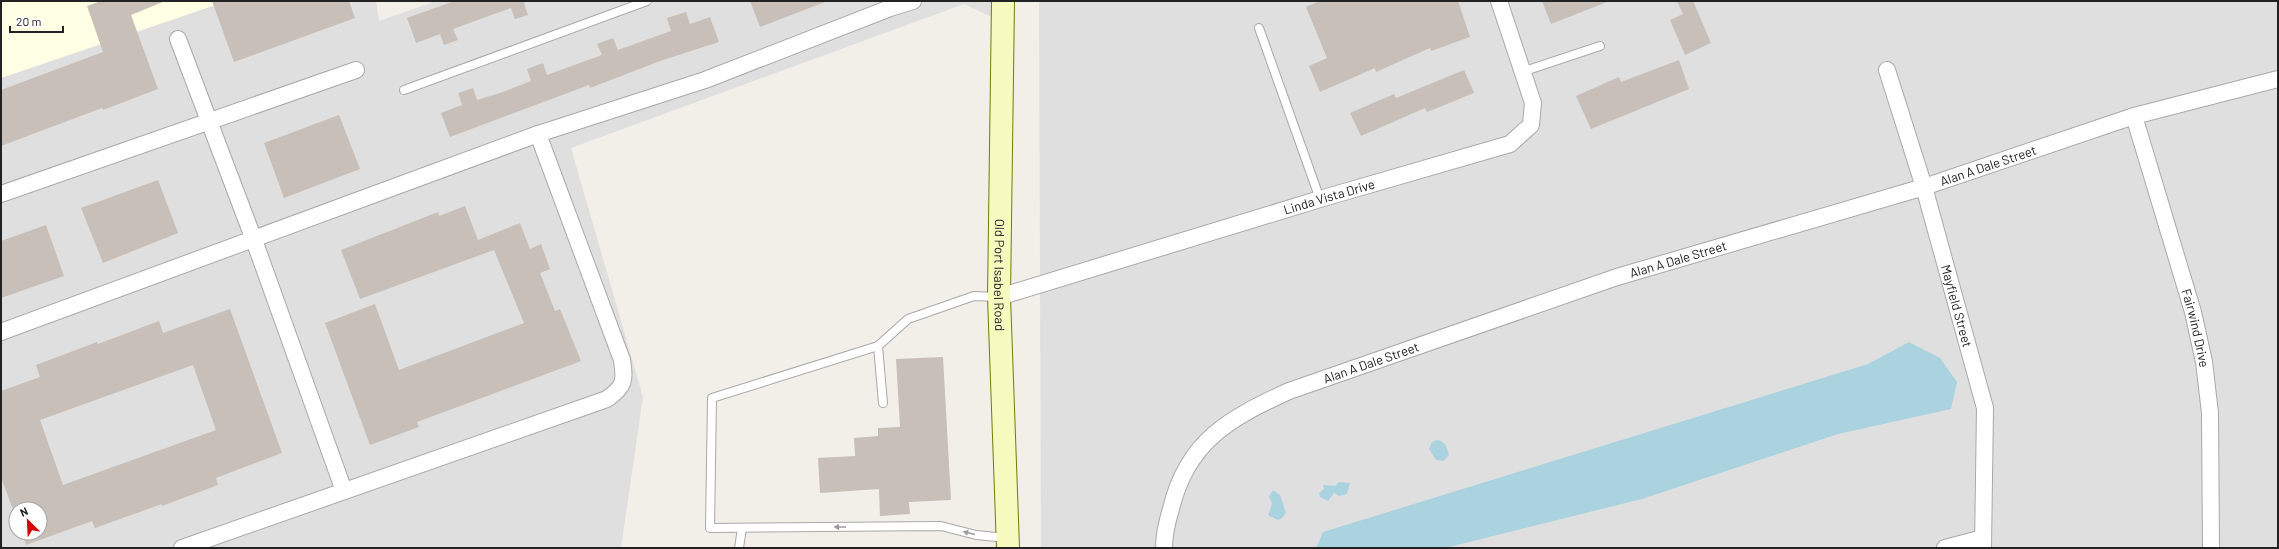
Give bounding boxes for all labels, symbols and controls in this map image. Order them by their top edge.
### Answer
scale bar [10,8,63,34]
text: 20 m [16,14,42,28]
street label: Alan A Dale Street [1938,142,2038,189]
street label: Linda Vista Drive [1282,176,1377,218]
street label: Old Port Isabel Road [991,219,1008,331]
street label: Alan A Dale Street [1628,237,1728,281]
street label: Mayfield Street [1938,263,1976,349]
street label: Fairwind Drive [2178,287,2213,368]
street label: Alan A Dale Street [1321,338,1421,387]
north arrow [8,501,48,541]
text: N [18,504,30,519]
one-way arrow [833,524,846,530]
one-way arrow [963,530,975,536]

